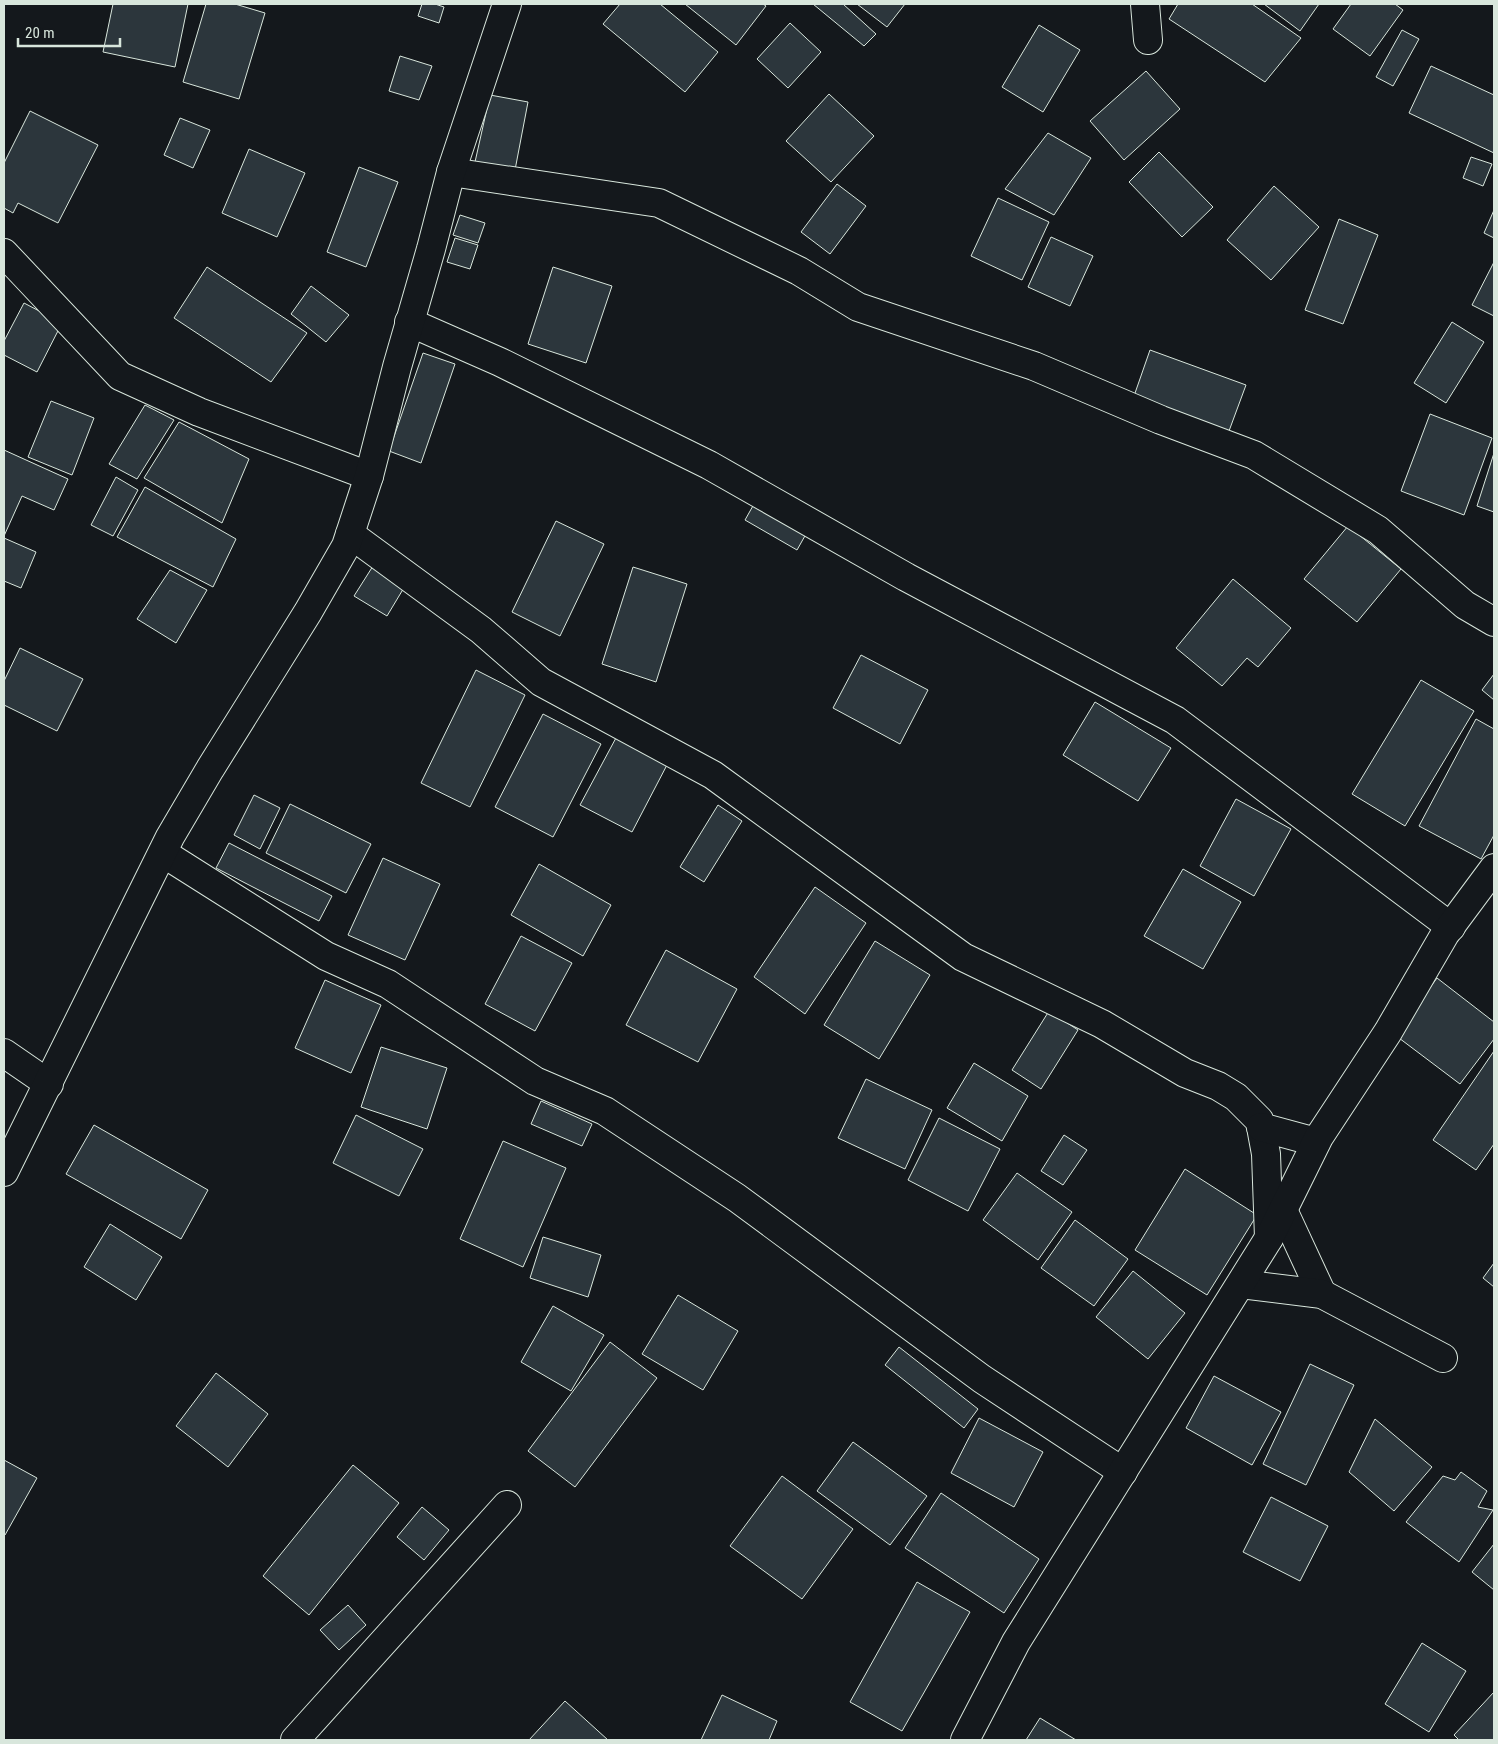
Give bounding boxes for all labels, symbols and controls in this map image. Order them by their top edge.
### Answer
scale bar [18,15,120,47]
text: 20 m [25,24,55,42]

